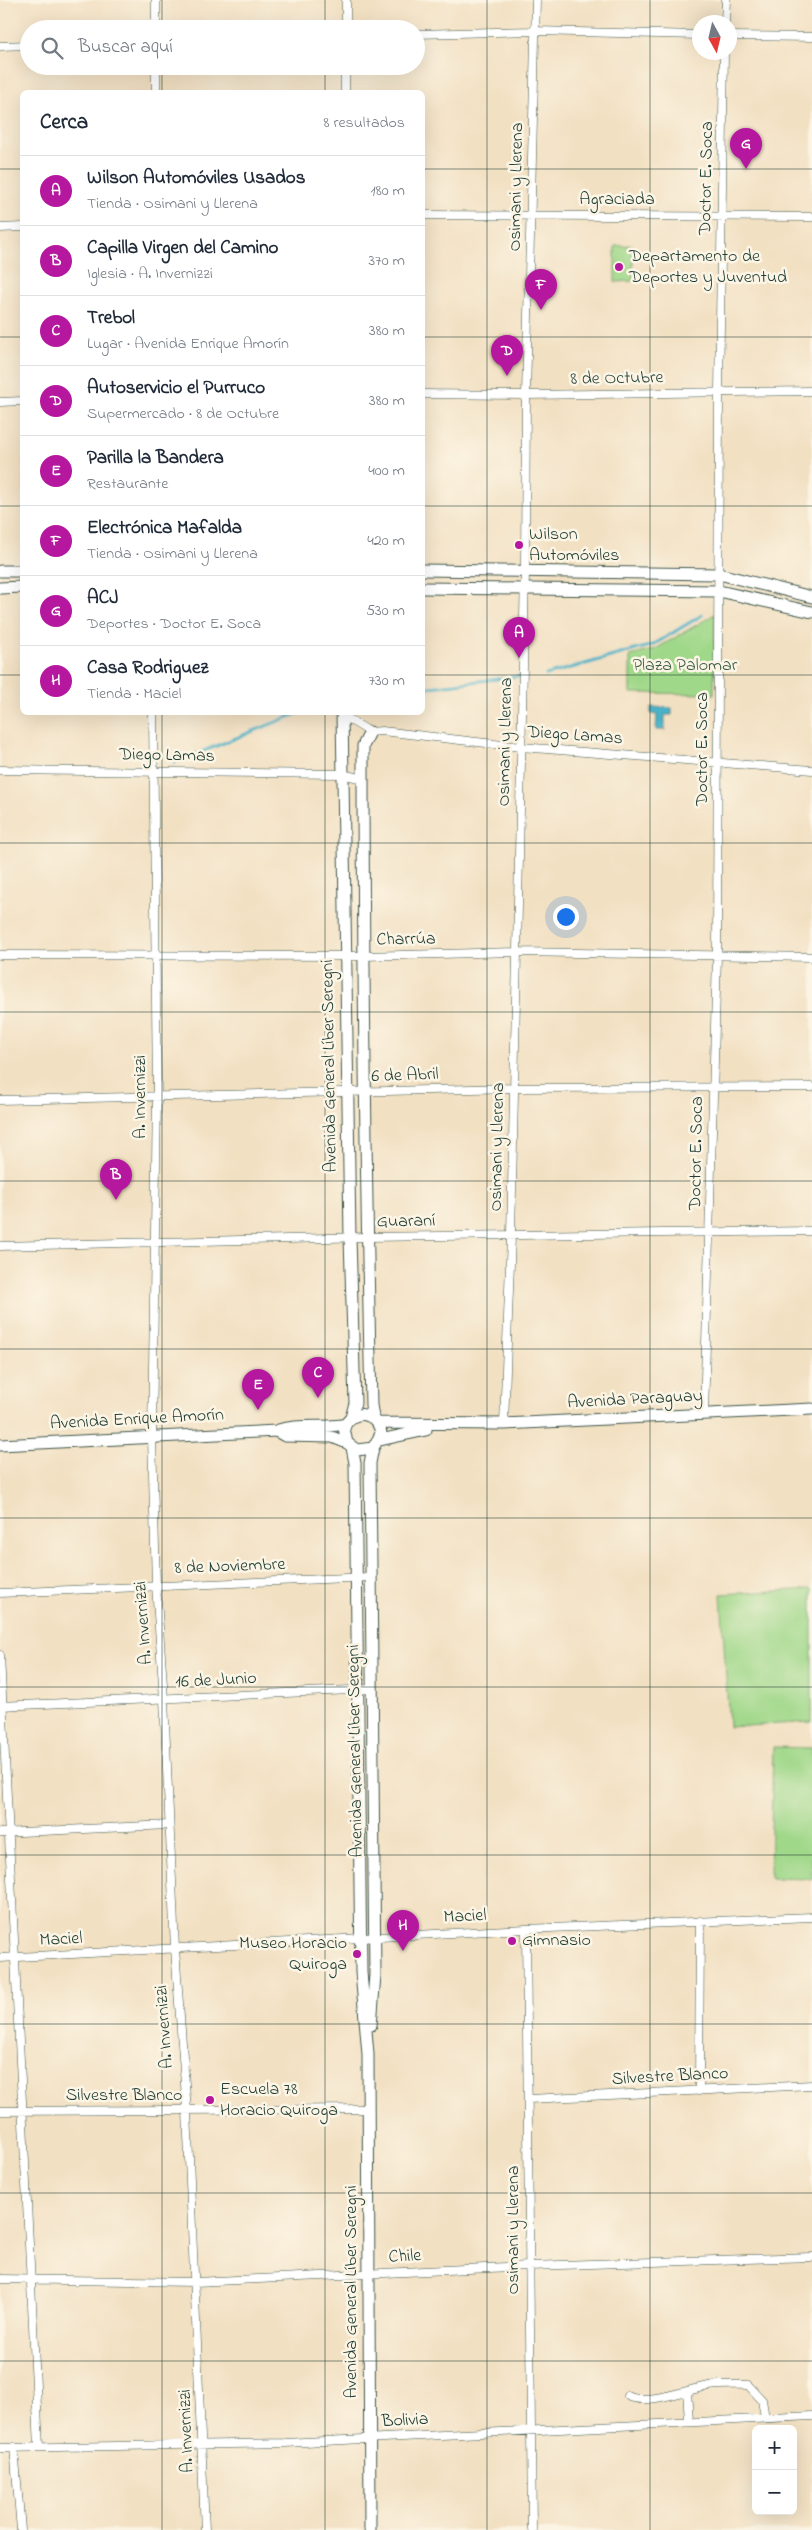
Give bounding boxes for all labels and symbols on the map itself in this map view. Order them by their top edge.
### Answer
north arrow [692,15,737,60]
street label: Doctor E. Soca [693,121,721,236]
street label: Osimani y Llerena [503,122,531,252]
pin: G [730,128,762,169]
street label: Agraciada [579,187,655,214]
place label: Departamento de Deportes y Juventud [628,244,787,291]
marker: Departamento de Deportes y Juventud [613,261,625,273]
pin: F [525,269,557,310]
pin: D [491,335,523,376]
street label: 8 de Octubre [570,365,665,393]
place label: Wilson Automóviles [529,522,620,569]
marker: Wilson Automóviles [513,539,525,551]
pin: A [503,617,535,658]
park label: Plaza Palomar [633,653,738,679]
street label: Osimani y Llerena [492,677,520,807]
street label: Doctor E. Soca [690,692,716,807]
street label: Diego Lamas [525,720,624,753]
street label: Diego Lamas [118,742,215,771]
your location [553,904,579,930]
street label: Charrúa [376,926,436,954]
street label: Avenida General Líber Seregni [315,959,346,1173]
street label: A. Invernizzi [128,1055,154,1139]
street label: 6 de Abril [371,1062,439,1090]
street label: Osimani y Llerena [484,1082,512,1212]
street label: Doctor E. Soca [683,1096,711,1211]
pin: B [100,1159,132,1200]
street label: Guaraní [376,1208,436,1236]
pin: C [302,1357,334,1398]
pin: E [242,1369,274,1410]
street label: Avenida Paraguay [567,1383,703,1418]
street label: Avenida Enrique Amorín [49,1402,225,1438]
street label: 8 de Noviembre [174,1552,287,1582]
street label: A. Invernizzi [128,1580,160,1666]
street label: Avenida General Líber Seregni [341,1644,372,1858]
street label: 16 de Junio [175,1666,257,1696]
street label: Maciel [443,1903,487,1931]
pin: H [387,1910,419,1951]
street label: Maciel [39,1926,83,1954]
place label: Gimnasio [522,1928,591,1954]
place label: Museo Horacio Quiroga [239,1931,347,1979]
marker: Gimnasio [506,1935,518,1947]
marker: Museo Horacio Quiroga [351,1948,363,1960]
street label: A. Invernizzi [149,1984,181,2070]
street label: Silvestre Blanco [611,2061,729,2093]
place label: Escuela 78 Horacio Quiroga [220,2077,338,2125]
street label: Silvestre Blanco [66,2083,182,2109]
marker: Escuela 78 Horacio Quiroga [204,2094,216,2106]
street label: Osimani y Llerena [501,2165,527,2295]
street label: Avenida General Líber Seregni [339,2185,366,2399]
street label: Chile [388,2243,423,2271]
street label: A. Invernizzi [173,2389,201,2473]
street label: Bolivia [380,2407,429,2435]

